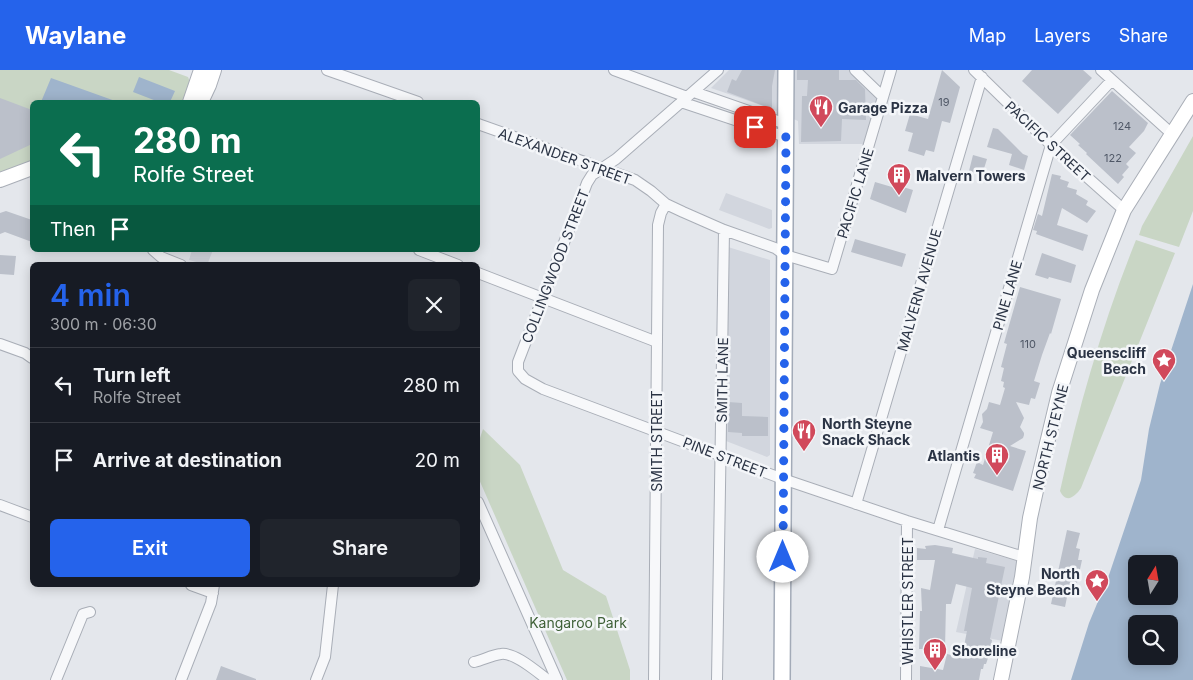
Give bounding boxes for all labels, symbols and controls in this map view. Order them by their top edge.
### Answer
text: Waylane [25,21,126,50]
text: Map [969,25,1006,46]
text: Layers [1034,25,1091,46]
text: Share [1119,25,1168,46]
restaurant icon: Garage Pizza [808,94,834,128]
house number: 19 [938,95,950,109]
street label: PACIFIC STREET [1002,97,1094,185]
place label: Garage Pizza [838,99,928,116]
pin [734,106,776,148]
icon: arrive [741,113,769,141]
text: 280 m [133,119,242,161]
house number: 124 [1113,119,1131,133]
icon: left [50,120,115,185]
street label: ALEXANDER STREET [496,124,634,188]
street label: PACIFIC LANE [833,146,877,240]
house number: 122 [1104,151,1122,165]
text: Rolfe Street [133,161,254,187]
building icon: Malvern Towers [886,162,912,196]
place label: Malvern Towers [916,167,1026,184]
street label: COLLINGWOOD STREET [518,187,592,345]
icon: arrive [106,215,134,243]
text: Then [50,218,96,241]
street label: MALVERN AVENUE [893,227,945,353]
street label: PINE LANE [989,258,1025,332]
text: 4 min [50,277,131,313]
button: close [408,279,460,331]
text: 300 m · 06:30 [50,314,157,334]
street label: SMITH LANE [713,337,731,423]
house number: 110 [1020,337,1036,351]
place label: Queenscliff Beach [1067,344,1146,377]
place icon: Queenscliff Beach [1151,347,1177,381]
text: Turn left [93,364,171,387]
icon: left [50,371,78,399]
text: 280 m [403,374,460,397]
street label: NORTH STEYNE [1029,382,1071,492]
text: Rolfe Street [93,387,181,407]
street label: SMITH STREET [648,390,665,492]
place label: North Steyne Snack Shack [822,415,912,448]
restaurant icon: North Steyne Snack Shack [791,418,817,452]
street label: PINE STREET [681,433,769,481]
building icon: Atlantis [984,442,1010,476]
icon: arrive [50,446,78,474]
place label: Atlantis [927,447,980,464]
text: Arrive at destination [93,449,282,472]
text: 20 m [414,449,460,472]
button: Exit [50,519,250,577]
button: Share [260,519,460,577]
position arrow [756,530,808,582]
street label: WHISTLER STREET [899,537,916,665]
north arrow [1128,555,1178,605]
map controls [1128,555,1178,665]
place label: North Steyne Beach [986,565,1080,598]
place icon: North Steyne Beach [1084,568,1110,602]
park label: Kangaroo Park [529,614,627,631]
button: search [1128,615,1178,665]
building icon: Shoreline [922,637,948,671]
place label: Shoreline [952,642,1017,659]

